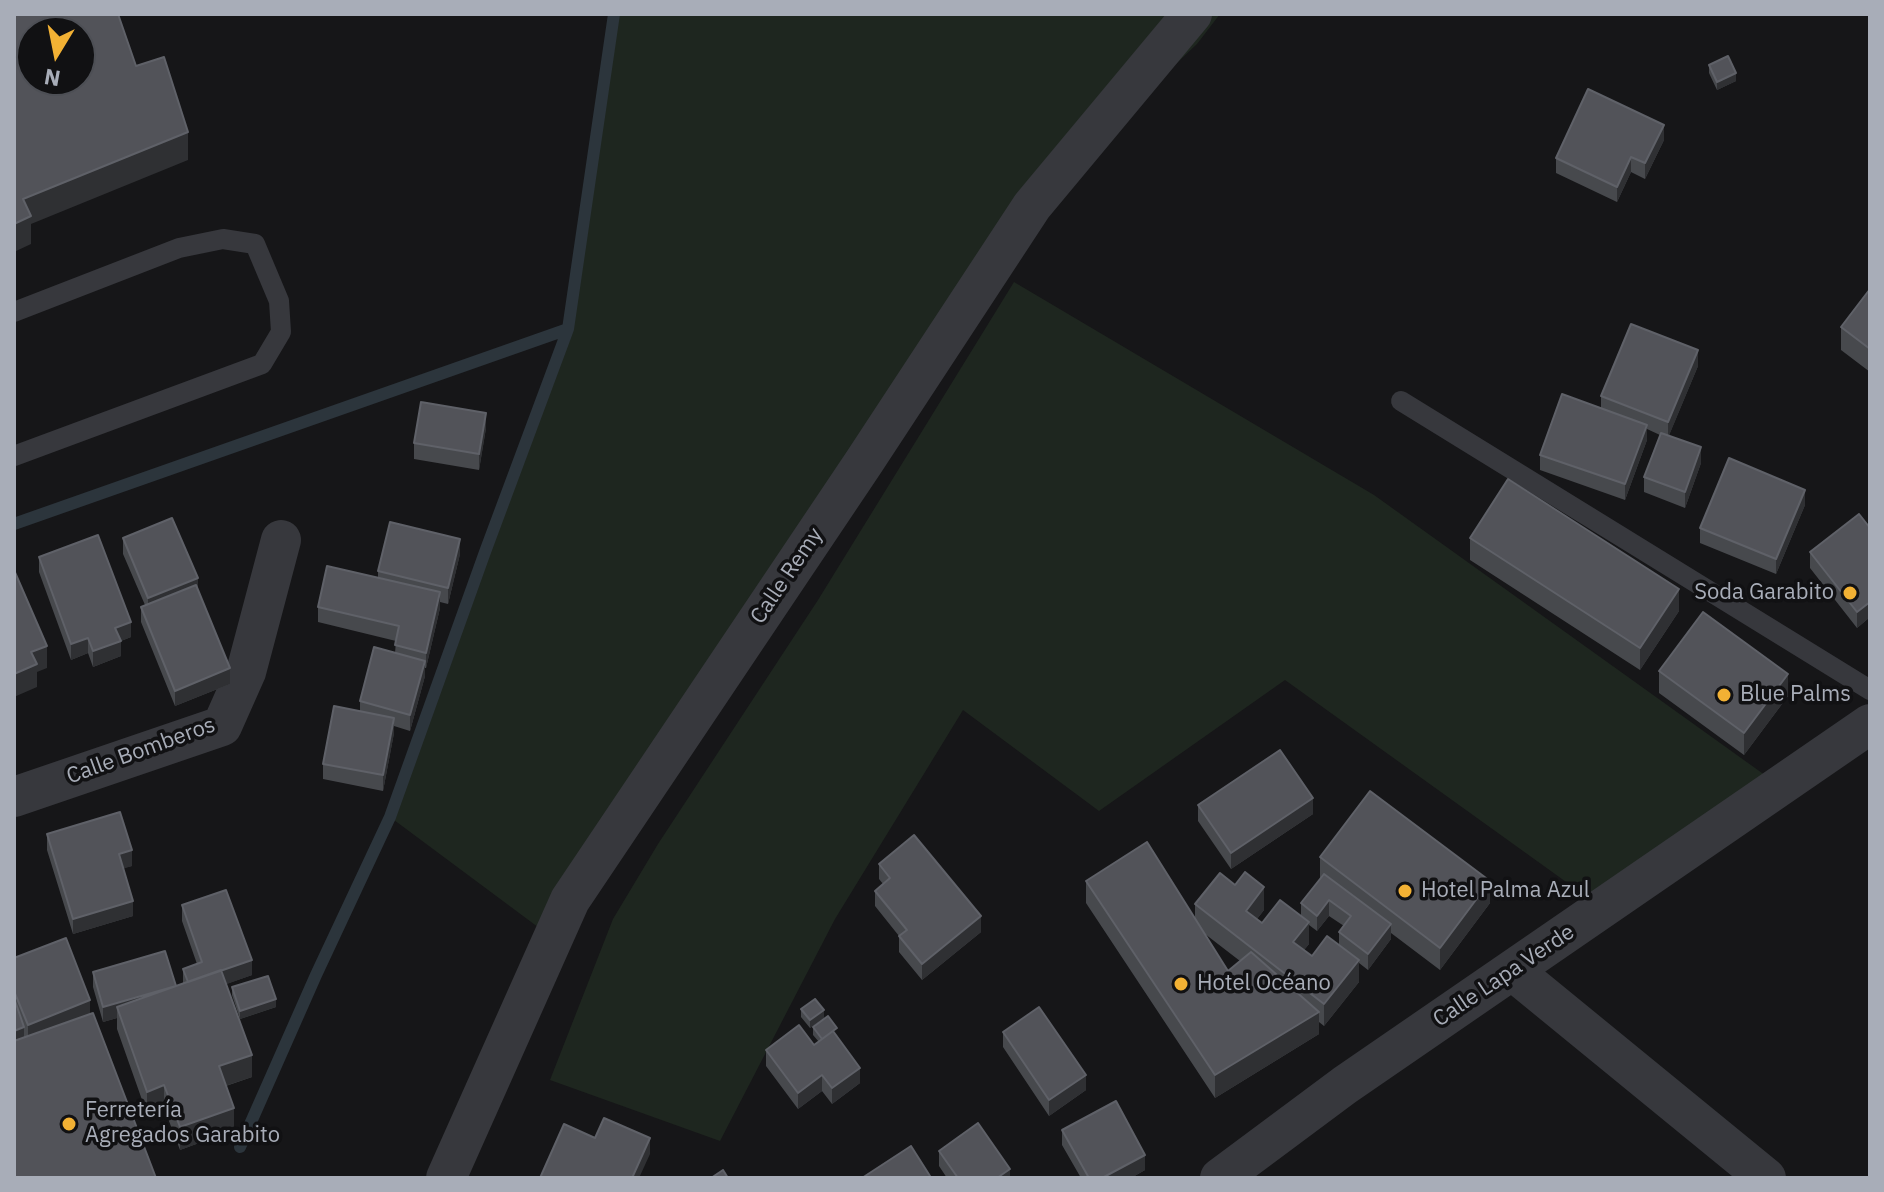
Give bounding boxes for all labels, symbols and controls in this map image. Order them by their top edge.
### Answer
north arrow [16,16,96,96]
text: N [42,62,62,94]
street label: Calle Remy [745,523,829,629]
place label: Soda Garabito [1694,580,1834,606]
marker: Soda Garabito [1841,584,1859,602]
place label: Blue Palms [1740,682,1851,708]
marker: Blue Palms [1715,686,1733,704]
street label: Calle Bomberos [63,712,219,790]
place label: Hotel Palma Azul [1421,878,1590,904]
marker: Hotel Palma Azul [1396,882,1414,900]
street label: Calle Lapa Verde [1428,919,1580,1033]
place label: Hotel Océano [1197,971,1331,997]
marker: Hotel Océano [1172,975,1190,993]
place label: Ferretería Agregados Garabito [85,1098,280,1150]
marker: Ferretería Agregados Garabito [60,1115,78,1133]

